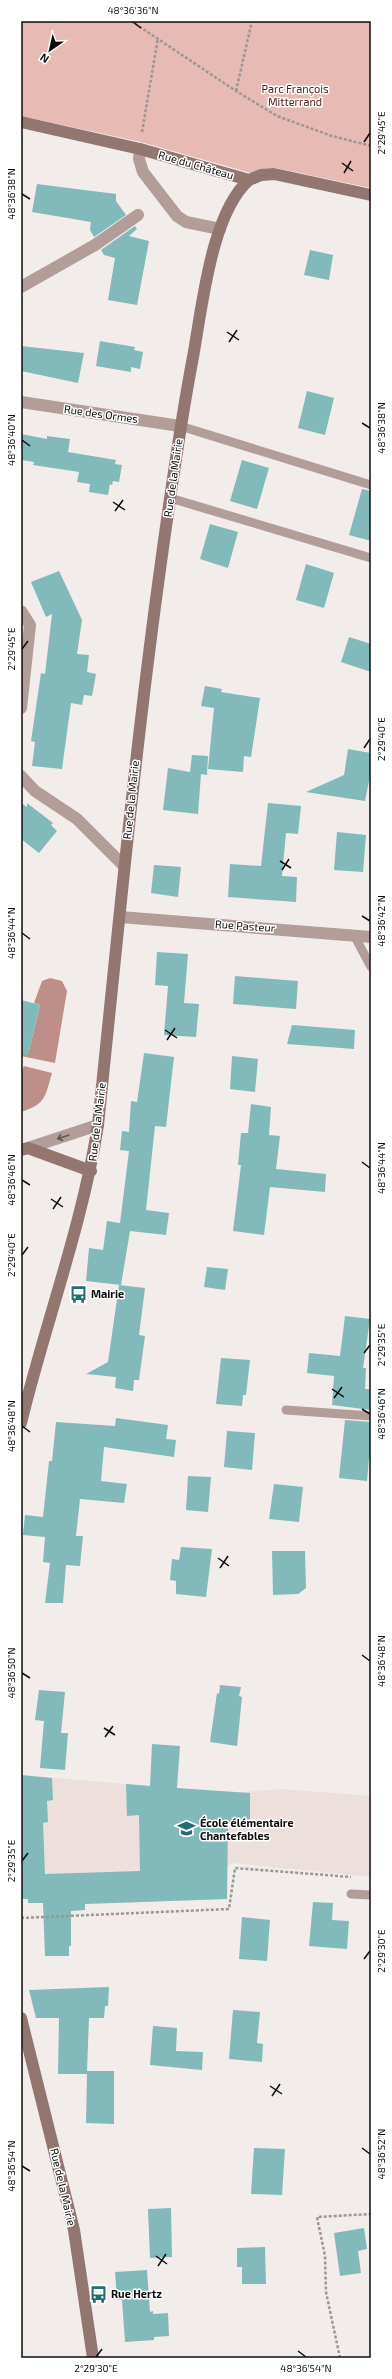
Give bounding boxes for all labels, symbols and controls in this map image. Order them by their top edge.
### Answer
text: 48°36'36"N [107,4,159,16]
north arrow [30,30,70,70]
text: N [37,51,51,66]
park label: Parc François Mitterrand [261,82,329,108]
text: 2°29'45"E [375,111,387,155]
street label: Rue du Château [157,148,235,181]
text: 48°36'38"N [5,168,17,220]
street label: Rue des Ormes [63,402,139,425]
text: 48°36'38"N [375,402,387,454]
text: 48°36'40"N [5,414,17,466]
street label: Rue de la Mairie [161,438,184,518]
text: 2°29'45"E [5,627,17,671]
text: 2°29'40"E [375,717,387,761]
street label: Rue de la Mairie [120,760,141,840]
text: 48°36'42"N [375,895,387,947]
text: 48°36'44"N [5,907,17,959]
street label: Rue Pasteur [215,917,276,934]
street label: Rue de la Mairie [85,1082,108,1162]
one-way arrow [57,1134,70,1141]
text: 48°36'44"N [375,1142,387,1194]
text: 48°36'46"N [5,1154,17,1206]
text: 2°29'40"E [5,1233,17,1277]
bus stop icon: Mairie [68,1284,88,1304]
place label: Mairie [91,1287,124,1300]
text: 2°29'35"E [375,1323,387,1366]
text: 48°36'46"N [375,1388,387,1440]
text: 48°36'48"N [5,1400,17,1452]
text: 48°36'48"N [375,1635,387,1687]
text: 48°36'50"N [5,1647,17,1699]
place label: École élémentaire Chantefables [200,1815,294,1842]
school or university icon: École élémentaire Chantefables [177,1819,197,1839]
text: 2°29'35"E [5,1839,17,1882]
text: 2°29'30"E [375,1929,387,1973]
text: 48°36'52"N [375,2129,387,2179]
text: 48°36'54"N [5,2140,17,2192]
street label: Rue de la Mairie [48,2147,79,2227]
bus stop icon: Rue Hertz [88,2284,108,2304]
place label: Rue Hertz [111,2287,162,2300]
text: 2°29'30"E [74,2362,118,2374]
text: 48°36'54"N [280,2362,332,2374]

